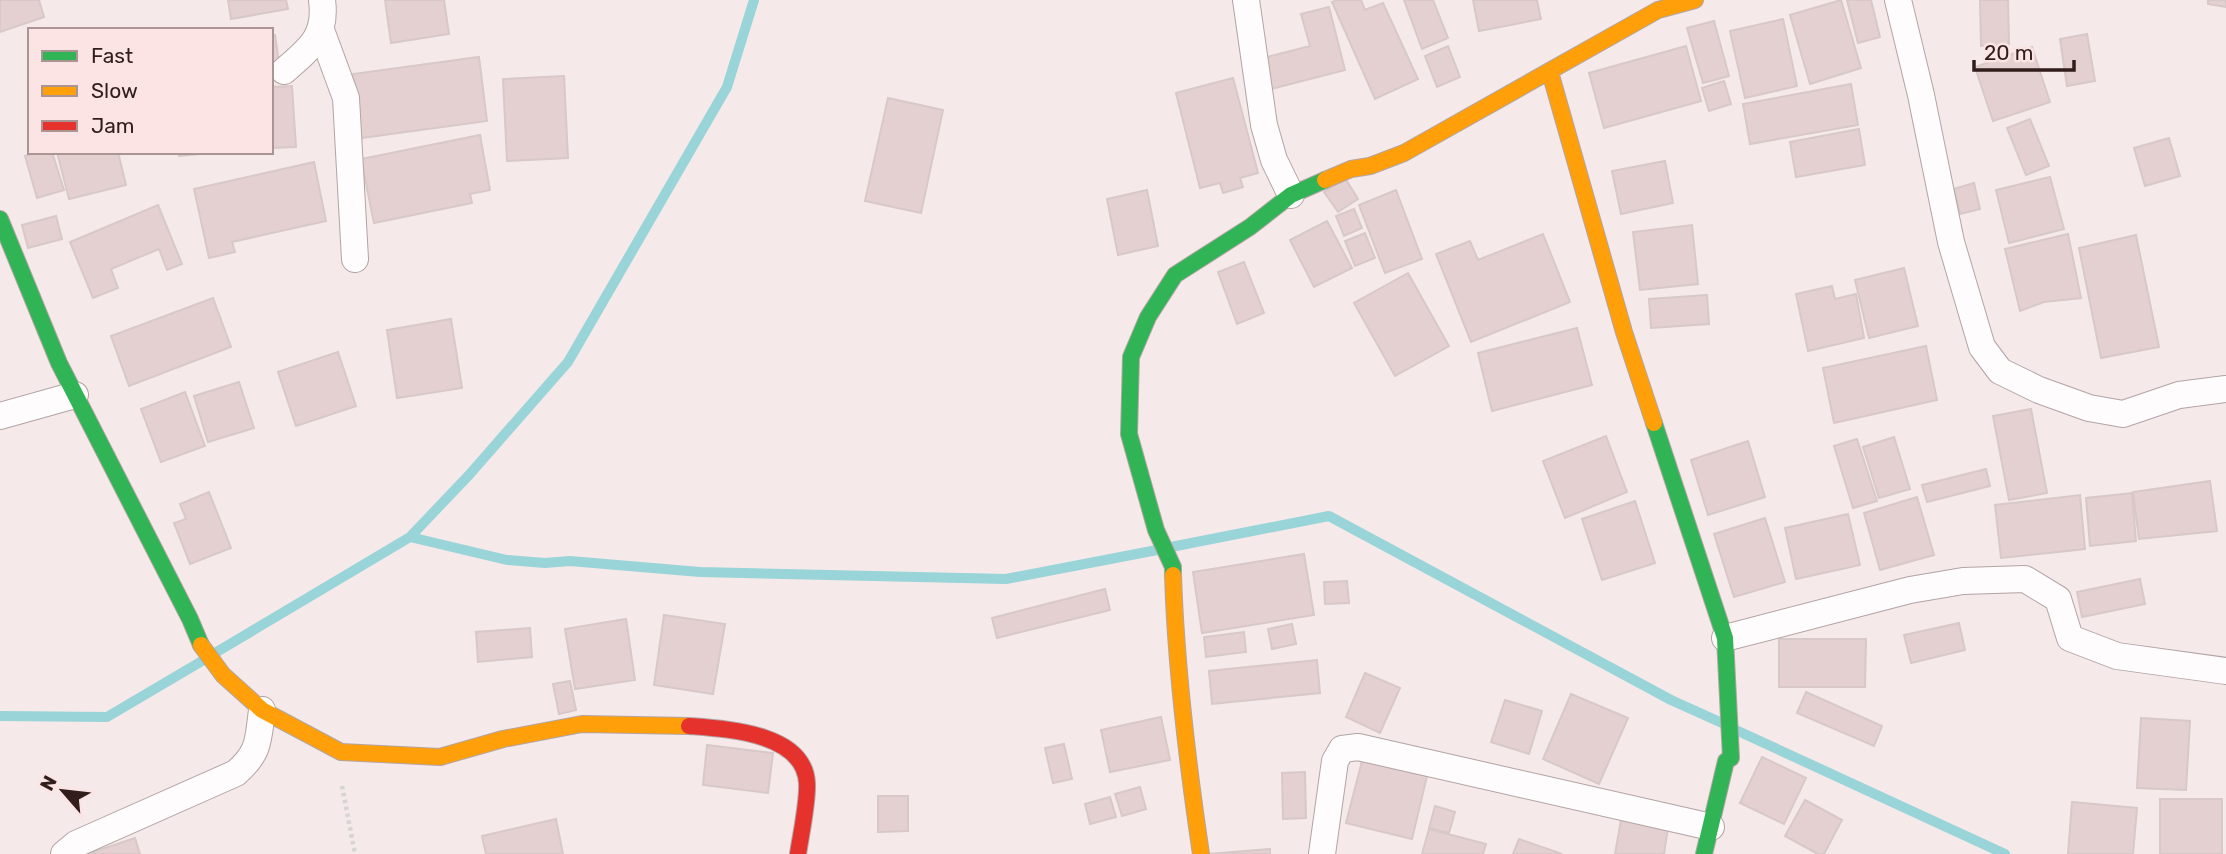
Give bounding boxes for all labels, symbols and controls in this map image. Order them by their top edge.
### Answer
legend [28,28,273,154]
scale bar [1974,28,2074,72]
text: 20 m [1984,40,2033,65]
text: Fast [91,43,133,68]
text: Slow [91,78,138,103]
text: Jam [91,113,135,138]
north arrow [28,756,98,826]
text: N [35,772,62,795]

